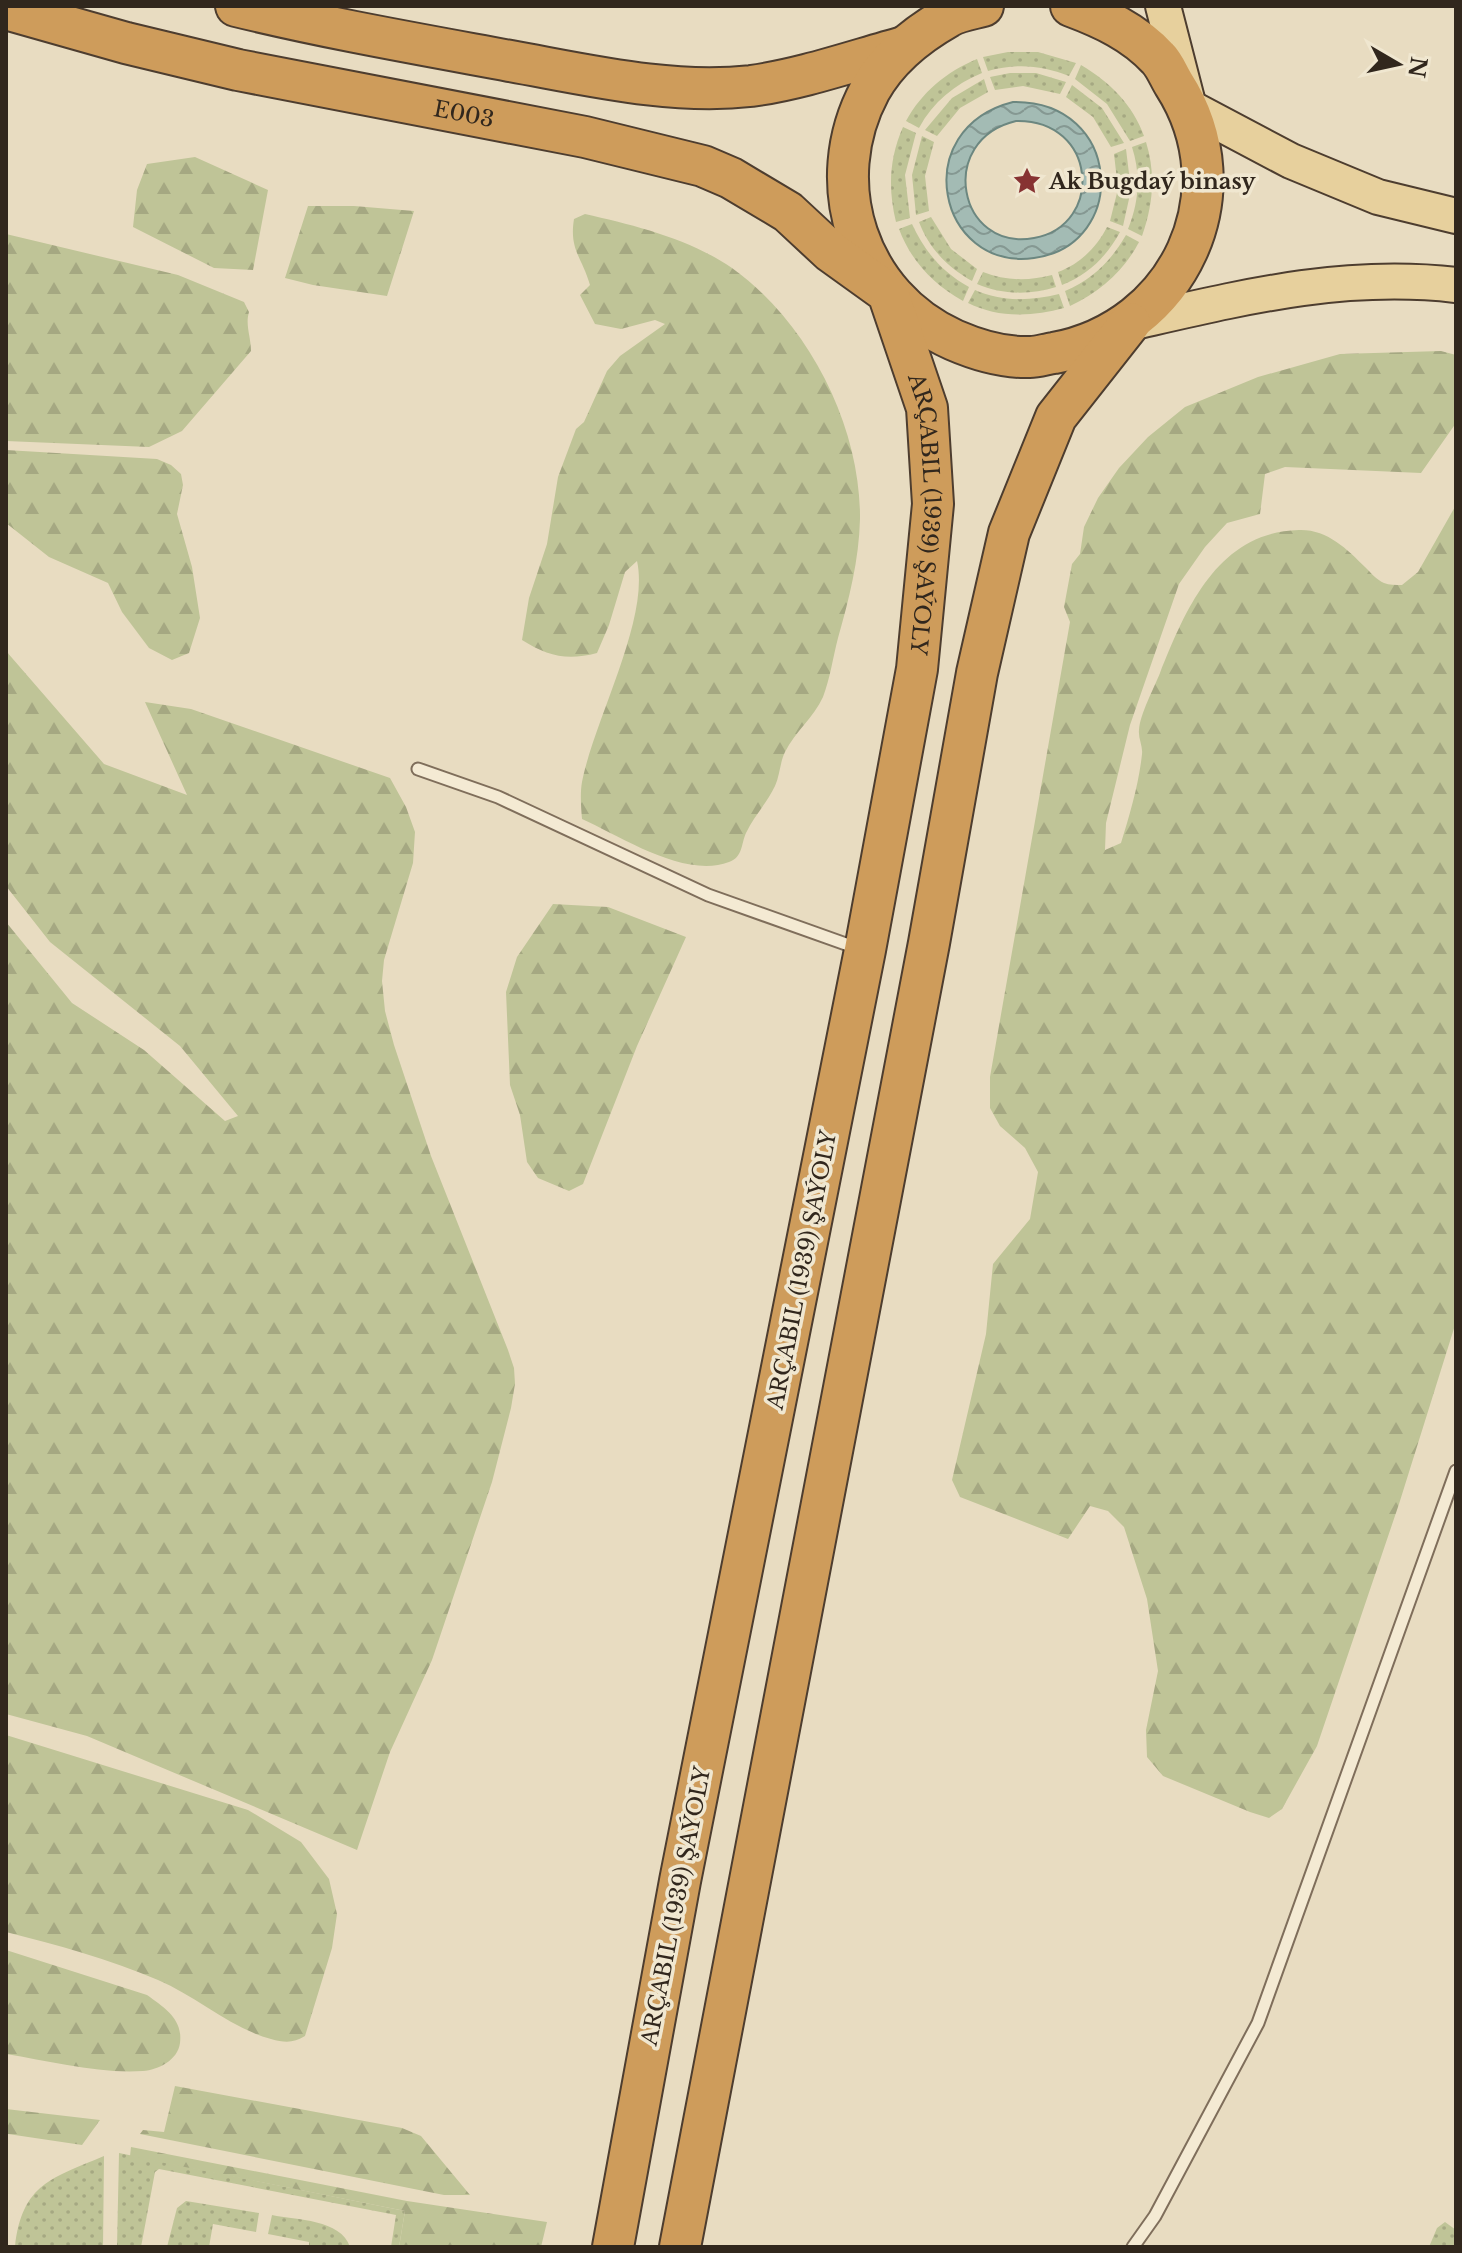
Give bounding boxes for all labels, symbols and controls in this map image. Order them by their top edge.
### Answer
north arrow [1358,24,1438,104]
text: N [1402,55,1432,80]
street label: E003 [431,95,496,133]
place icon: Ak Bugdaý binasy [1012,166,1042,196]
place label: Ak Bugdaý binasy [1048,168,1256,195]
street label: ARÇABIL (1939) ŞAÝOLY [902,369,947,657]
street label: ARÇABIL (1939) ŞAÝOLY [761,1127,842,1413]
street label: ARÇABIL (1939) ŞAÝOLY [635,1763,716,2049]

